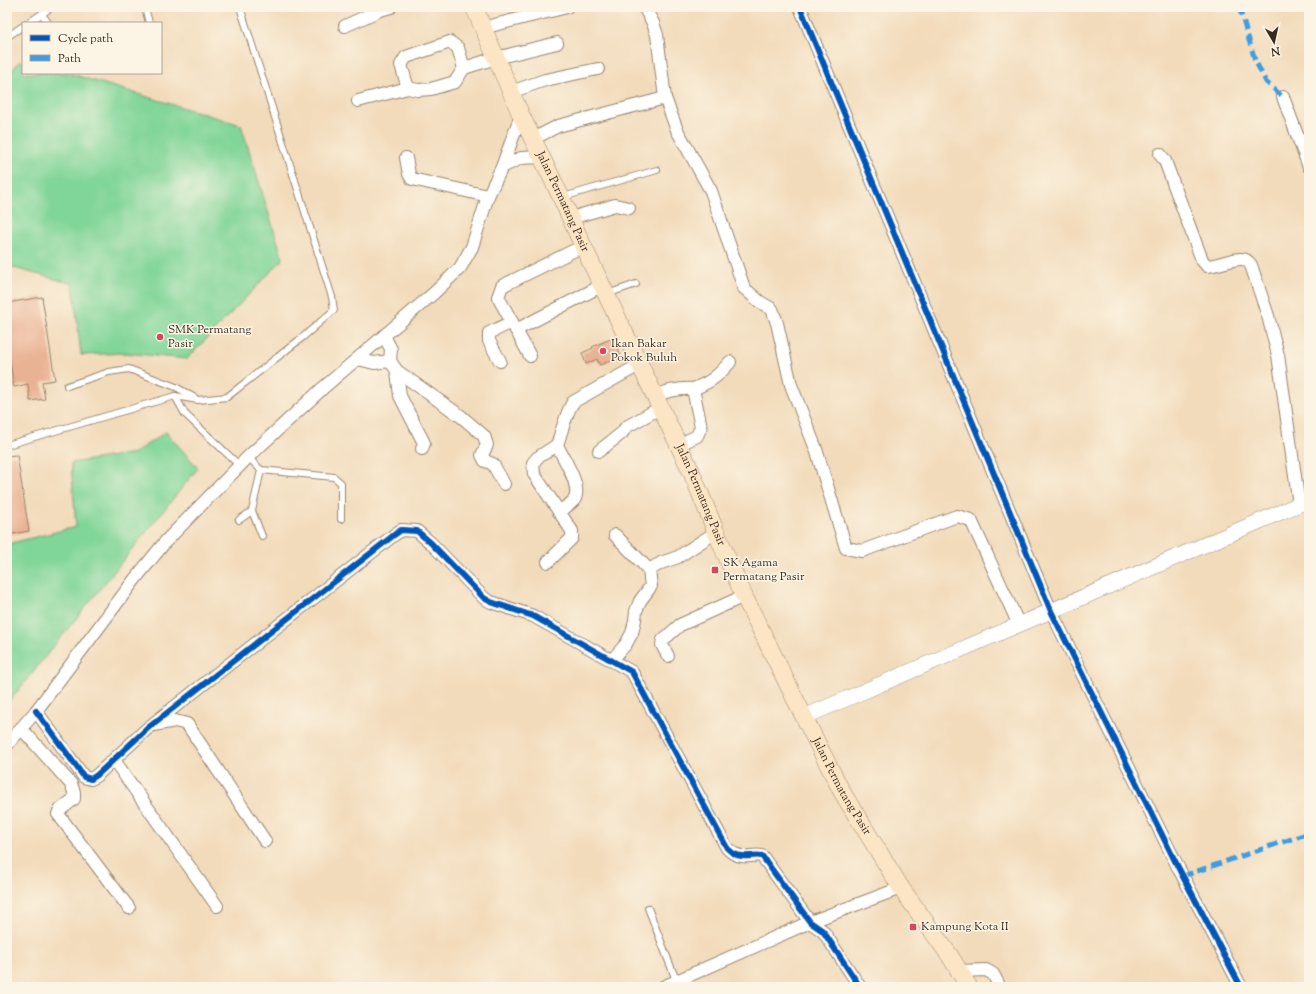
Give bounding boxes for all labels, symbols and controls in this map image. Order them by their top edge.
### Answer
legend [22,22,162,74]
north arrow [1254,22,1294,62]
text: Cycle path [58,30,113,48]
text: N [1270,42,1282,60]
text: Path [58,50,81,68]
street label: Jalan Permatang Pasir [531,148,594,256]
place label: SMK Permatang Pasir [168,321,252,353]
marker: SMK Permatang Pasir [155,332,165,342]
place label: Ikan Bakar Pokok Buluh [611,335,677,367]
marker: Ikan Bakar Pokok Buluh [598,346,608,356]
street label: Jalan Permatang Pasir [670,440,730,549]
place label: SK Agama Permatang Pasir [723,554,805,586]
marker: SK Agama Permatang Pasir [710,565,720,575]
street label: Jalan Permatang Pasir [806,734,876,839]
place label: Kampung Kota II [921,918,1009,936]
marker: Kampung Kota II [908,922,918,932]

